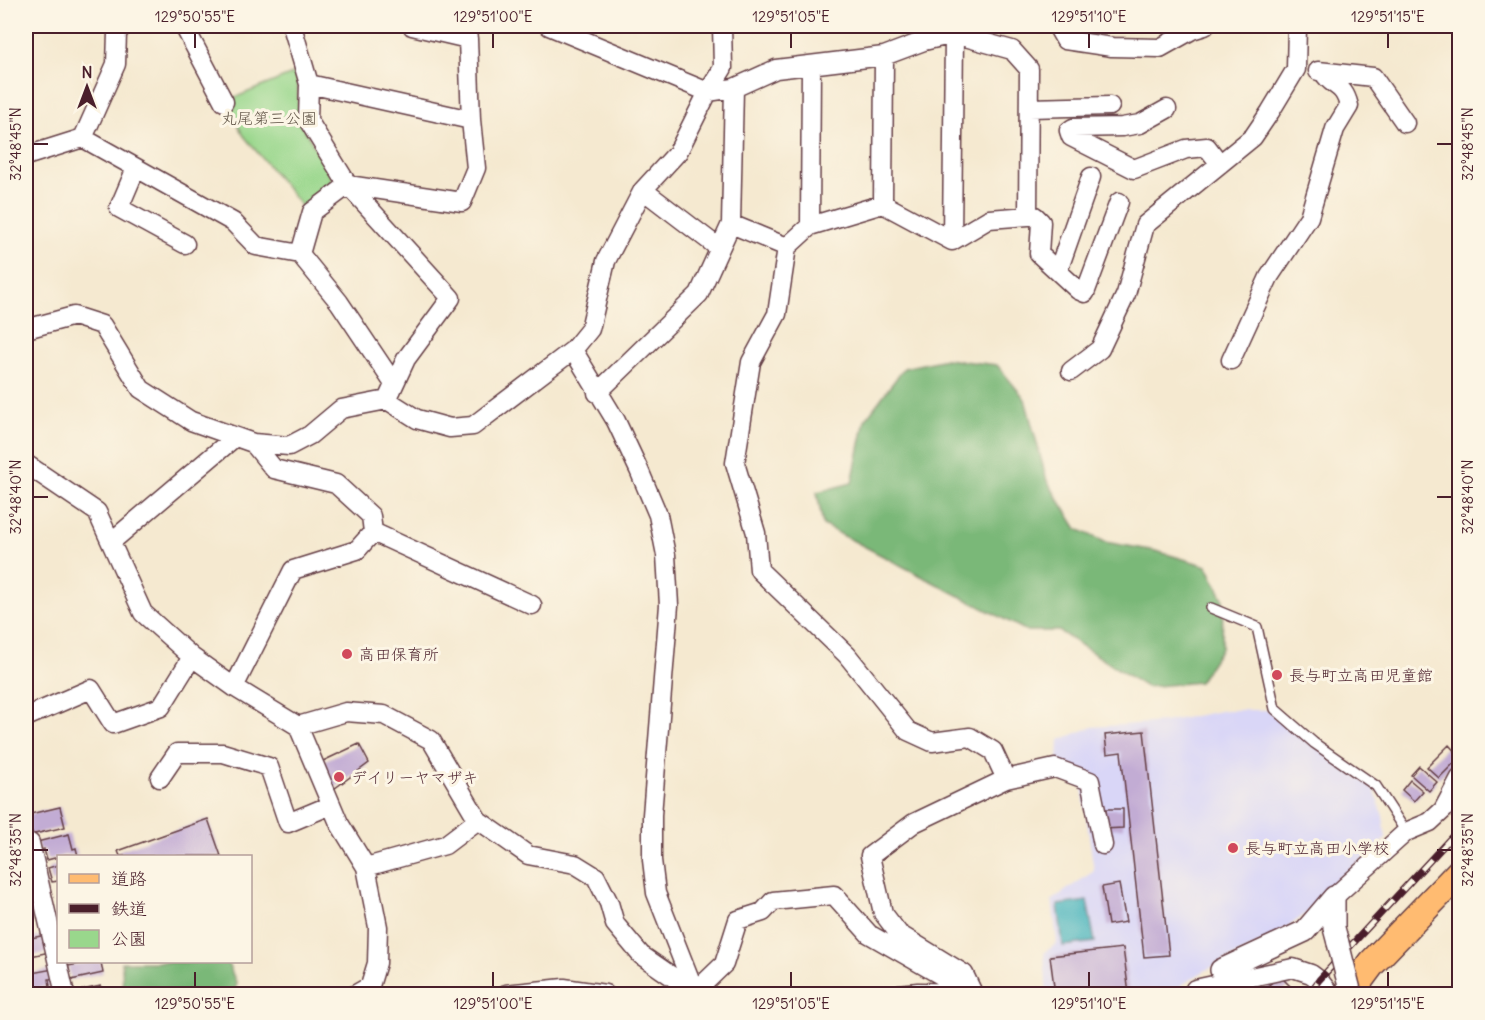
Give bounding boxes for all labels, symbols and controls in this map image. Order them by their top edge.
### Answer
text: 129°50'55"E [155,7,235,26]
text: 129°51'00"E [454,7,533,26]
text: 129°51'05"E [752,7,830,26]
text: 129°51'10"E [1051,7,1127,26]
text: 129°51'15"E [1351,7,1425,26]
north arrow [57,57,117,117]
text: N [81,62,93,82]
text: 32°48'45"N [6,107,25,181]
text: 32°48'45"N [1458,107,1477,181]
park label: 丸尾第三公園 [221,108,317,128]
text: 32°48'40"N [6,459,25,535]
text: 32°48'40"N [1458,459,1477,535]
place label: 高田保育所 [359,644,439,664]
marker: 高田保育所 [340,647,354,661]
place label: 長与町立高田児童館 [1289,665,1433,685]
marker: 長与町立高田児童館 [1270,668,1284,682]
place label: デイリーヤマザキ [351,767,478,787]
marker: デイリーヤマザキ [332,770,346,784]
text: 32°48'35"N [6,813,25,887]
text: 32°48'35"N [1458,813,1477,887]
place label: 長与町立高田小学校 [1245,838,1389,858]
marker: 長与町立高田小学校 [1226,841,1240,855]
legend [57,855,252,963]
text: 道路 [111,867,147,890]
text: 鉄道 [111,897,147,920]
text: 公園 [111,927,147,950]
text: 129°50'55"E [155,994,235,1013]
text: 129°51'00"E [454,994,533,1013]
text: 129°51'05"E [752,994,830,1013]
text: 129°51'10"E [1051,994,1127,1013]
text: 129°51'15"E [1351,994,1425,1013]

